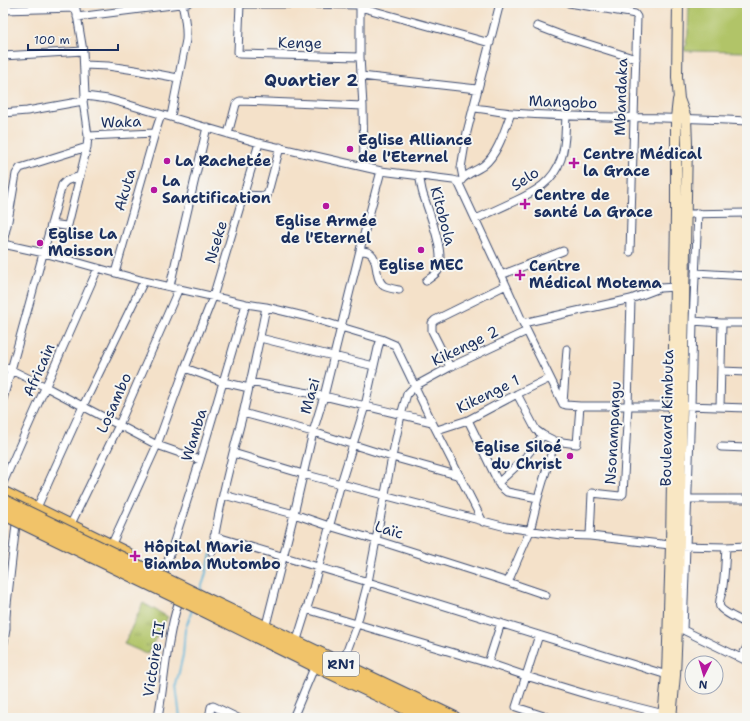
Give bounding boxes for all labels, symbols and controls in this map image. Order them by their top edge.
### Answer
scale bar [28,26,118,52]
text: 100 m [34,32,70,48]
street label: Kenge [278,33,322,53]
street label: Mbandaka [610,57,632,136]
district label: Quartier 2 [264,69,358,91]
street label: Mangobo [528,91,598,113]
street label: Waka [100,111,142,133]
place label: Eglise Alliance de l'Eternel [358,130,472,167]
marker: Eglise Alliance de l'Eternel [345,144,355,154]
place label: Centre Médical la Grace [583,144,702,181]
place label: La Rachetée [175,151,271,171]
marker: La Rachetée [162,156,172,166]
marker: Centre Médical la Grace [568,157,580,169]
street label: Selo [507,162,543,196]
street label: Akuta [109,166,141,214]
place label: La Sanctification [162,171,271,208]
street label: Kitobola [426,184,461,248]
marker: La Sanctification [149,185,159,195]
place label: Centre de santé La Grace [534,185,653,222]
marker: Centre de santé La Grace [519,198,531,210]
marker: Eglise Armée de l'Eternel [321,201,331,211]
place label: Eglise Armée de l'Eternel [275,211,377,248]
street label: Nseke [200,218,232,266]
place label: Eglise La Moisson [48,224,118,261]
marker: Eglise La Moisson [35,238,45,248]
marker: Eglise MEC [416,245,426,255]
place label: Eglise MEC [379,255,463,275]
place label: Centre Médical Motema [529,256,662,293]
marker: Centre Médical Motema [514,269,526,281]
street label: Kikenge 2 [428,321,502,371]
street label: Africain [18,340,60,400]
street label: Boulevard Kimbuta [656,349,678,486]
street label: Losambo [92,370,136,436]
street label: Kikenge 1 [453,370,523,418]
street label: Mazi [295,376,325,416]
street label: Nsonampangu [600,381,626,485]
street label: Wamba [177,406,212,464]
place label: Eglise Siloé du Christ [474,437,562,474]
marker: Eglise Siloé du Christ [565,451,575,461]
street label: Laïc [372,516,406,544]
place label: Hôpital Marie Biamba Mutombo [144,537,281,574]
marker: Hôpital Marie Biamba Mutombo [129,550,141,562]
street label: Victoire II [138,619,170,699]
road number: RN1 [323,652,359,676]
north arrow [684,655,724,695]
text: N [698,677,708,692]

